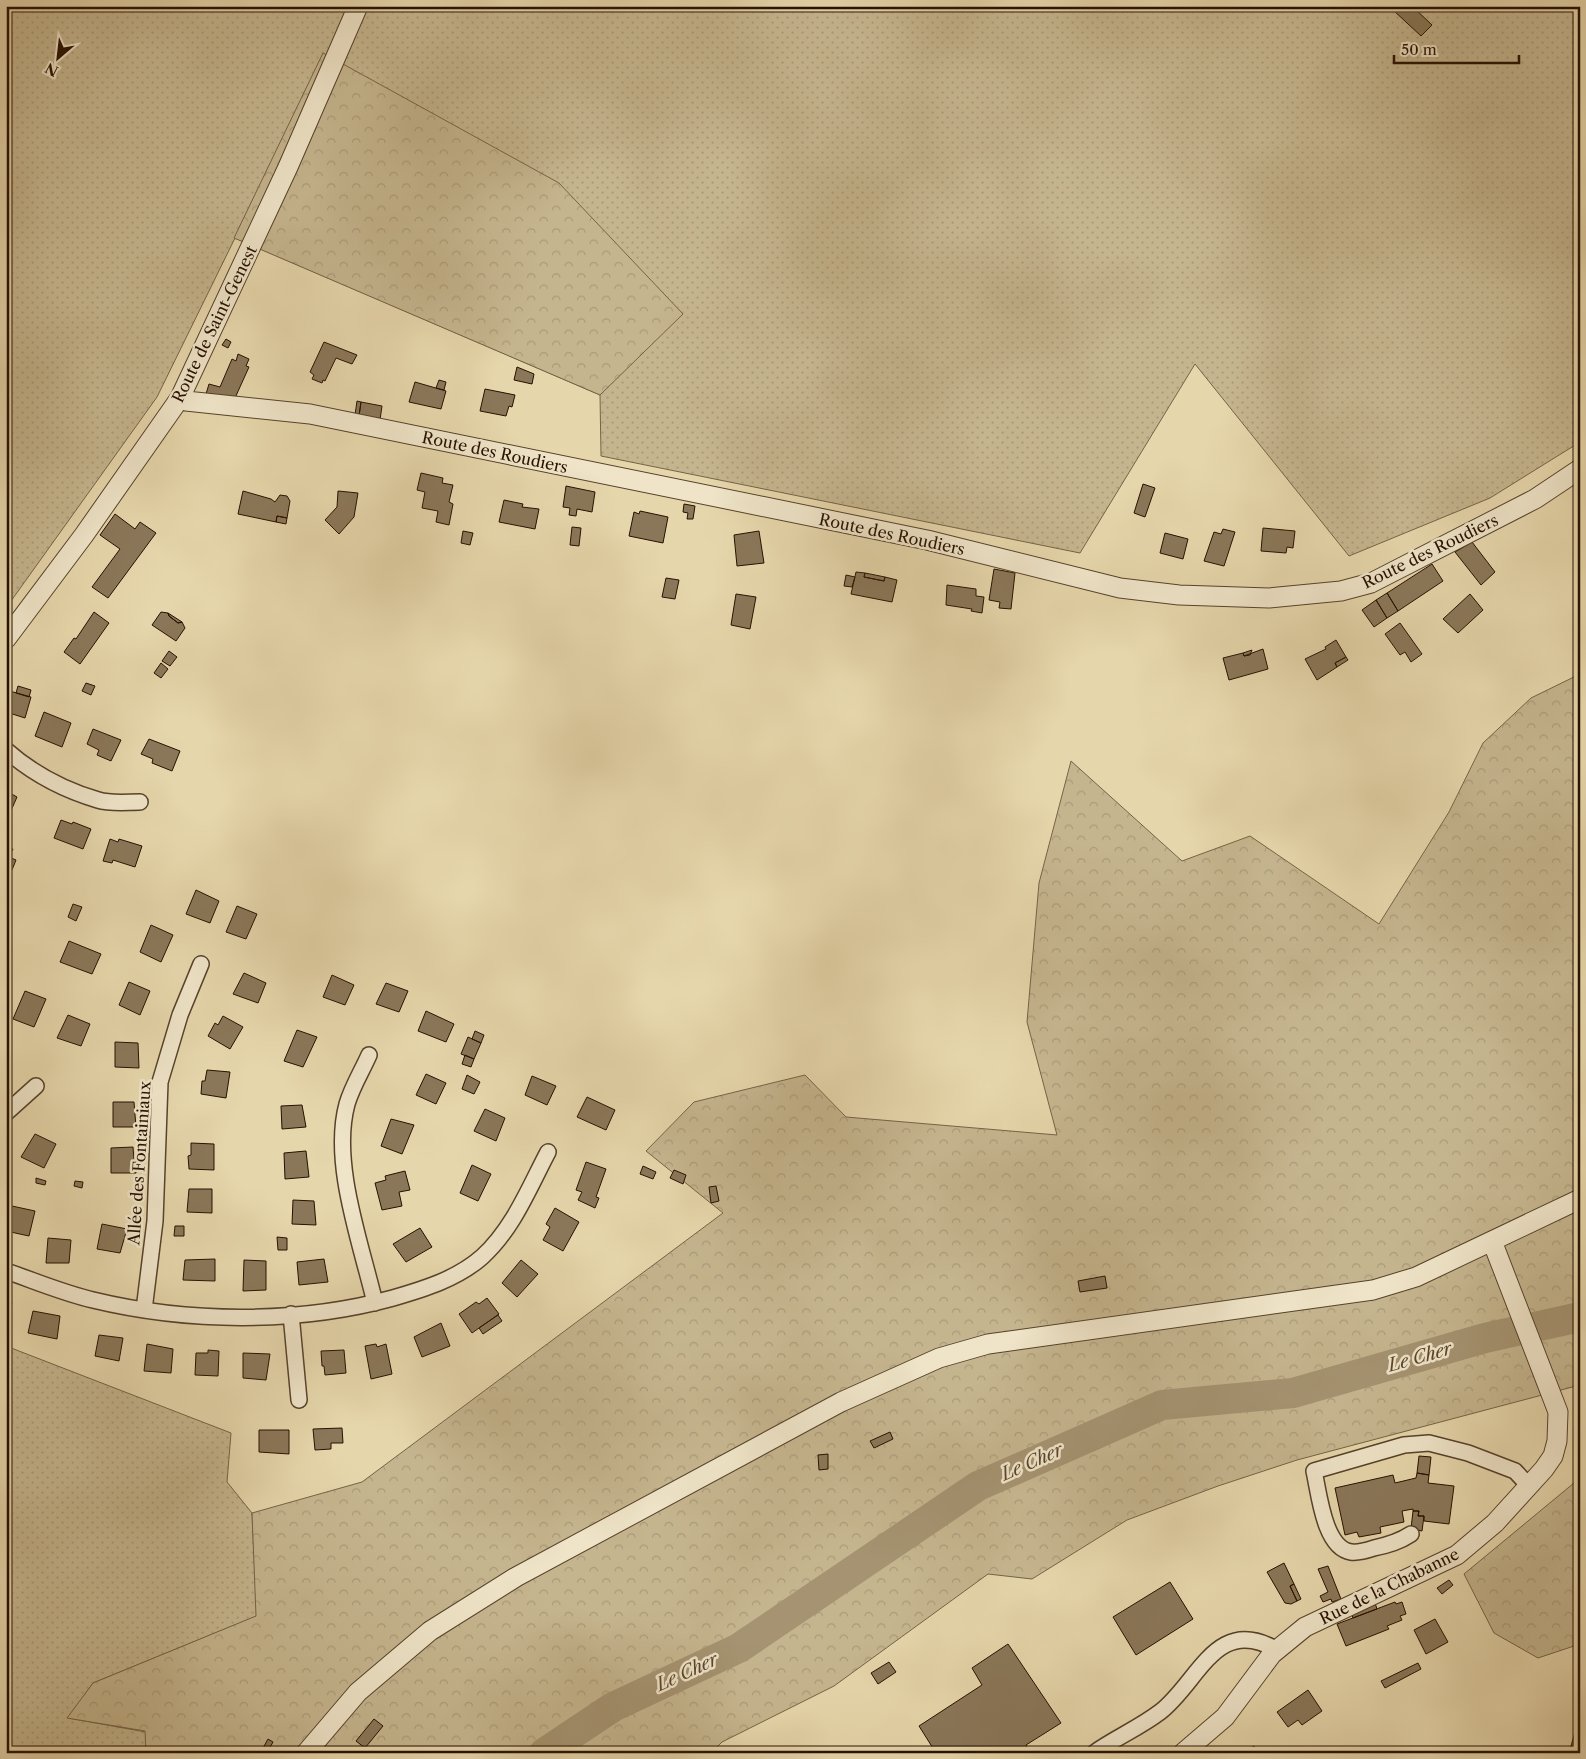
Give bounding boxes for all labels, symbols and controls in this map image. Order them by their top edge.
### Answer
north arrow [32,32,82,82]
scale bar [1394,32,1518,64]
text: 50 m [1401,40,1437,59]
text: N [42,59,61,80]
street label: Route de Saint-Genest [167,242,261,406]
street label: Route des Roudiers [420,427,570,477]
street label: Route des Roudiers [817,509,967,559]
street label: Route des Roudiers [1359,509,1501,593]
street label: Allée des Fontainiaux [123,1080,155,1247]
water label: Le Cher [1384,1337,1456,1377]
water label: Le Cher [996,1438,1068,1486]
street label: Rue de la Chabanne [1316,1543,1462,1628]
water label: Le Cher [651,1647,723,1697]

